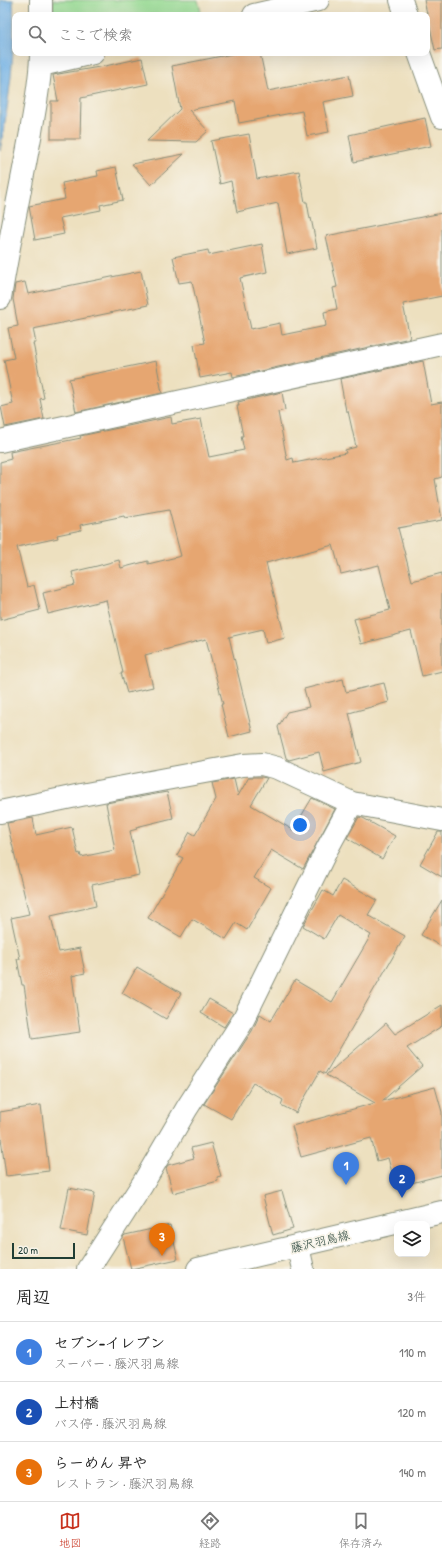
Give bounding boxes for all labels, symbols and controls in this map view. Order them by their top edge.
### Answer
search box [12,12,430,56]
icon: search [26,23,48,45]
text: ここで検索 [58,24,133,45]
your location [290,815,310,835]
pin: 1 [333,1152,359,1185]
pin: 2 [389,1165,415,1198]
map controls [394,1221,430,1257]
button: layers [394,1221,430,1257]
pin: 3 [149,1223,175,1256]
street label: 藤沢羽鳥線 [289,1226,351,1256]
scale bar [12,1241,75,1260]
text: 20 m [18,1243,38,1257]
text: 周辺 [16,1285,50,1308]
text: 3件 [407,1287,426,1305]
text: セブン-イレブン [54,1332,165,1353]
text: 1 [27,1343,31,1361]
text: 110 m [399,1343,426,1361]
text: スーパー · 藤沢羽鳥線 [54,1354,179,1372]
text: 上村橋 [54,1392,99,1413]
text: 2 [26,1403,32,1421]
text: 120 m [398,1403,426,1421]
text: バス停 · 藤沢羽鳥線 [54,1414,167,1432]
text: らーめん 昇や [54,1452,147,1473]
text: 3 [26,1463,32,1481]
text: 140 m [399,1463,426,1481]
text: レストラン · 藤沢羽鳥線 [54,1474,194,1492]
tab: 地図 [59,1510,81,1550]
tab: 経路 [199,1510,221,1550]
tab: 保存済み [339,1510,383,1550]

